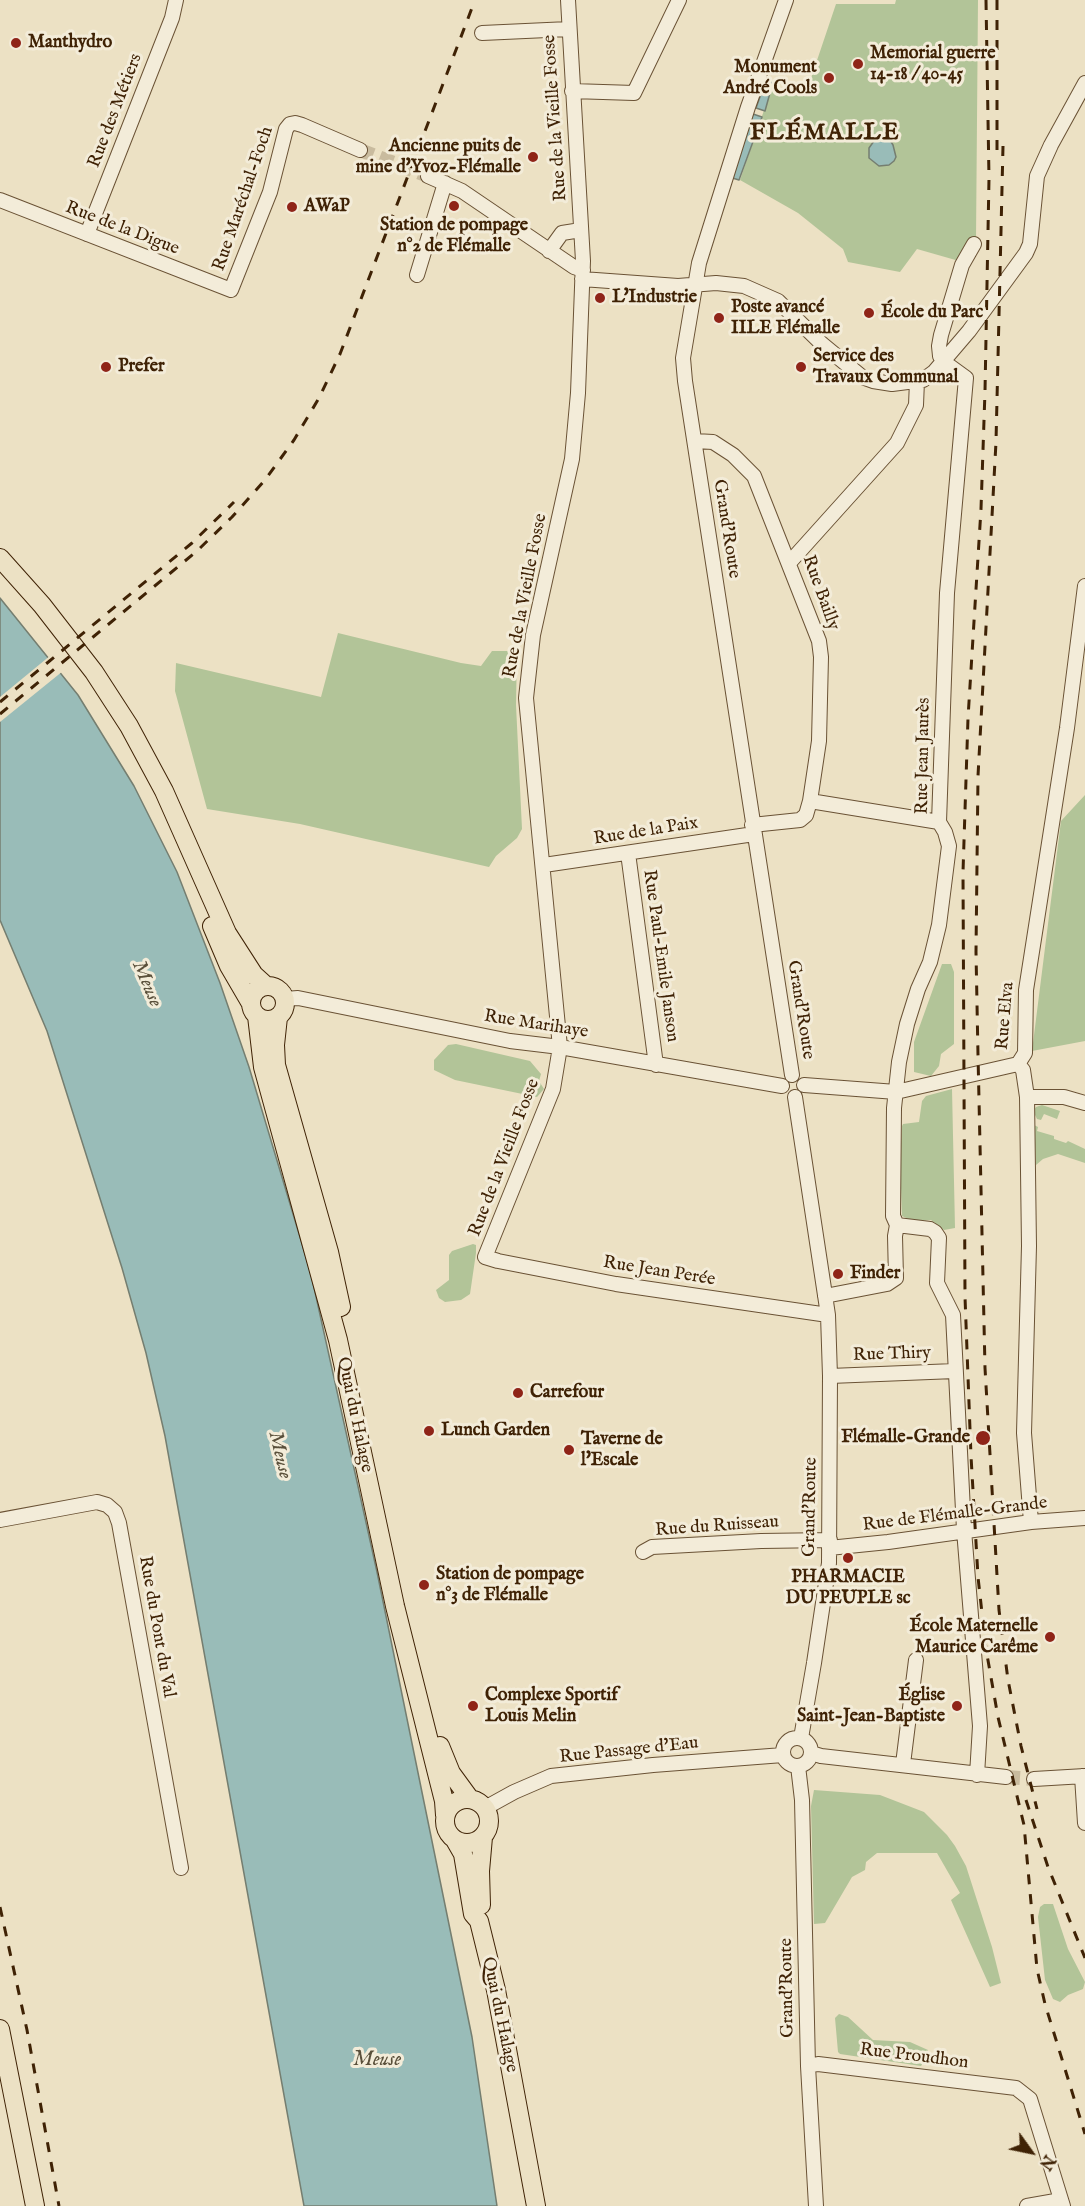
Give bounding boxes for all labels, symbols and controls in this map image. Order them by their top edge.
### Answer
place label: Manthydro [28,32,112,54]
street label: Rue de la Vieille Fosse [539,34,573,202]
marker: Manthydro [9,36,23,50]
place label: Memorial guerre 14-18 / 40-45 [870,43,995,86]
street label: Rue des Métiers [84,51,148,171]
place label: Monument André Cools [723,57,817,100]
marker: Memorial guerre 14-18 / 40-45 [851,57,865,71]
marker: Monument André Cools [822,71,836,85]
district label: FLÉMALLE [750,120,900,148]
street label: Rue Maréchal-Foch [209,124,279,274]
place label: Ancienne puits de mine d'Yvoz-Flémalle [356,136,521,178]
marker: Ancienne puits de mine d'Yvoz-Flémalle [526,150,540,164]
place label: AWaP [304,196,350,218]
street label: Rue de la Digue [62,197,182,261]
marker: Station de pompage n°2 de Flémalle [447,199,461,213]
marker: AWaP [285,200,299,214]
place label: Station de pompage n°2 de Flémalle [380,215,528,258]
place label: L'Industrie [612,287,697,309]
marker: L'Industrie [593,291,607,305]
place label: Poste avancé IILE Flémalle [731,297,840,340]
place label: École du Parc [881,302,983,324]
marker: École du Parc [862,306,876,320]
marker: Poste avancé IILE Flémalle [712,311,726,325]
place label: Service des Travaux Communal [813,346,959,388]
place label: Prefer [118,356,165,378]
marker: Prefer [99,360,113,374]
marker: Service des Travaux Communal [794,360,808,374]
street label: Grand'Route [708,478,744,580]
street label: Rue de la Vieille Fosse [499,512,553,680]
street label: Rue Bailly [796,553,844,633]
street label: Rue Jean Jaurès [912,697,936,815]
street label: Rue de la Paix [592,813,700,851]
street label: Rue Paul-Emile Janson [637,868,683,1044]
water label: Meuse [126,957,166,1011]
street label: Grand'Route [782,959,818,1061]
street label: Rue Elva [992,981,1020,1051]
street label: Rue Marihaye [482,1006,590,1044]
street label: Rue de la Vieille Fosse [465,1076,545,1240]
street label: Rue Jean Perée [601,1252,717,1292]
place label: Finder [850,1263,900,1285]
marker: Finder [831,1267,845,1281]
street label: Rue Thiry [853,1343,931,1367]
street label: Quai du Halage [331,1355,377,1475]
place label: Carrefour [530,1382,604,1404]
marker: Carrefour [511,1386,525,1400]
place label: Lunch Garden [441,1420,550,1442]
marker: Lunch Garden [422,1424,436,1438]
place label: Flémalle-Grande [841,1427,970,1449]
water label: Meuse [262,1429,296,1481]
place label: Taverne de l'Escale [581,1429,663,1472]
marker: Flémalle-Grande [974,1429,992,1447]
marker: Taverne de l'Escale [562,1443,576,1457]
street label: Grand'Route [799,1457,823,1557]
street label: Rue de Flémalle-Grande [862,1493,1048,1537]
street label: Rue du Ruisseau [655,1512,779,1542]
marker: PHARMACIE DU PEUPLE sc [841,1551,855,1565]
street label: Rue du Pont du Val [133,1554,179,1700]
place label: Station de pompage n°3 de Flémalle [436,1564,584,1606]
place label: PHARMACIE DU PEUPLE sc [786,1567,910,1610]
marker: Station de pompage n°3 de Flémalle [417,1578,431,1592]
place label: École Maternelle Maurice Carême [909,1616,1038,1658]
marker: École Maternelle Maurice Carême [1043,1630,1057,1644]
place label: Complexe Sportif Louis Melin [485,1685,618,1728]
place label: Église Saint-Jean-Baptiste [797,1685,945,1728]
marker: Complexe Sportif Louis Melin [466,1699,480,1713]
marker: Église Saint-Jean-Baptiste [950,1699,964,1713]
street label: Rue Passage d'Eau [558,1733,700,1769]
street label: Grand'Route [776,1938,800,2038]
street label: Quai du Halage [476,1955,522,2075]
street label: Rue Proudhon [858,2040,970,2074]
water label: Meuse [353,2049,401,2073]
north arrow [1001,2122,1061,2182]
text: N [1034,2151,1058,2173]

